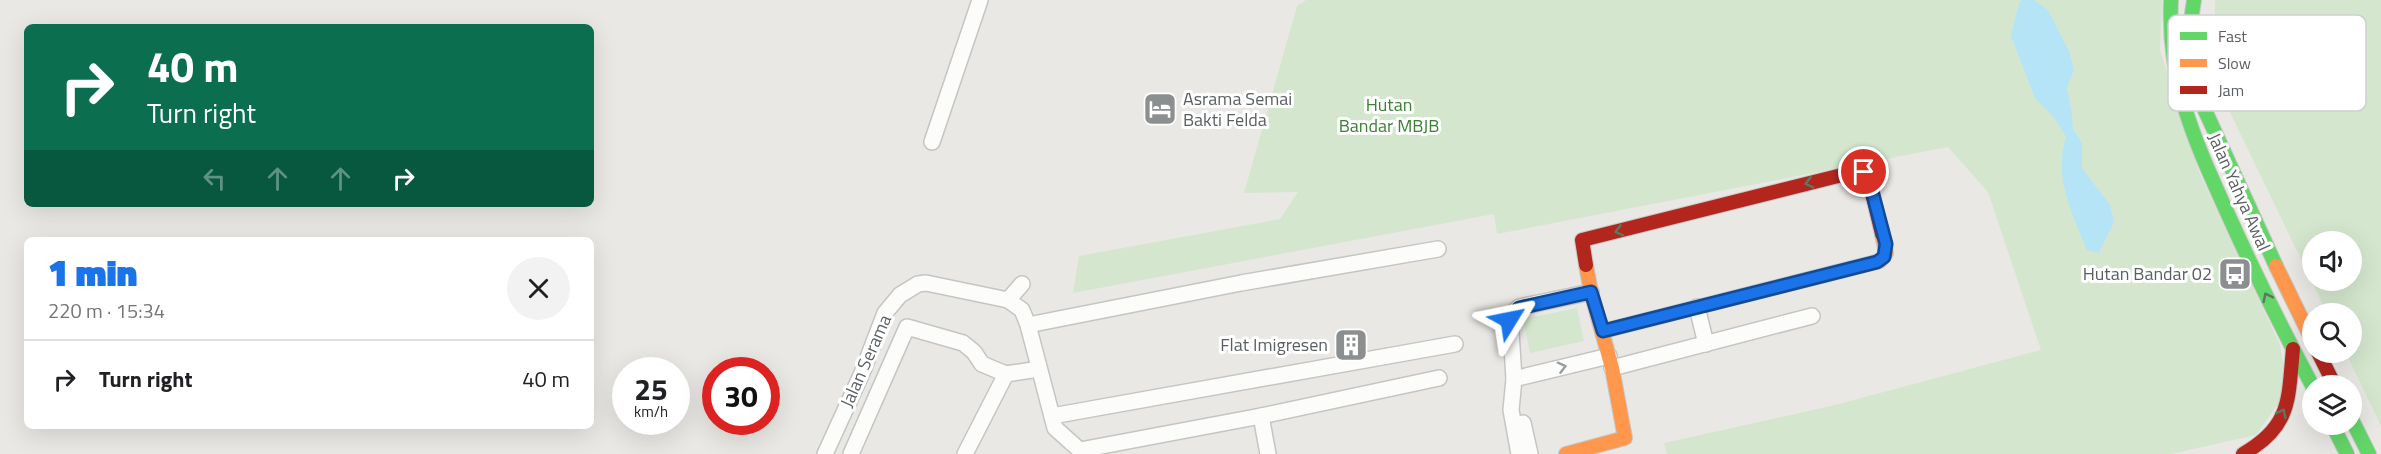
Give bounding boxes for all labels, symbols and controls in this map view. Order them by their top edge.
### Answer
legend [2168,15,2366,111]
text: Fast [2218,24,2247,48]
text: 40 m [147,34,239,98]
icon: right [48,48,126,126]
text: Slow [2218,51,2251,75]
text: Jam [2218,78,2244,102]
place label: Asrama Semai Bakti Felda [1183,85,1292,133]
hotel icon: Asrama Semai Bakti Felda [1142,91,1178,127]
park label: Hutan Bandar MBJB [1339,91,1439,139]
text: Turn right [147,92,256,133]
street label: Jalan Yahya Awal [2201,128,2278,255]
pin [1838,146,1889,197]
icon: arrive [1847,155,1880,188]
icon: left [198,162,231,195]
icon: ahead [261,162,294,195]
icon: ahead [324,162,357,195]
icon: right [387,162,420,195]
one-way arrow [1804,176,1814,189]
one-way arrow [1615,223,1625,236]
map controls [2302,231,2362,435]
button: sound [2302,231,2362,291]
text: 1 min [48,245,137,300]
bus stop icon: Hutan Bandar 02 [2217,256,2253,292]
button: close [507,257,570,320]
place label: Hutan Bandar 02 [2083,260,2212,287]
position arrow [1477,288,1541,352]
one-way arrow [2263,293,2274,303]
text: 220 m · 15:34 [48,295,165,326]
button: search [2302,303,2362,363]
street label: Jalan Serama [833,310,898,412]
building icon: Flat Imigresen [1333,327,1369,363]
place label: Flat Imigresen [1220,331,1328,358]
speed limit sign: 30 [702,357,780,435]
text: Turn right [99,362,193,396]
text: 40 m [522,362,570,396]
one-way arrow [1556,362,1566,375]
icon: right [48,363,81,396]
text: 25 [634,366,668,412]
button: layers [2302,375,2362,435]
text: km/h [634,400,668,423]
one-way arrow [2275,408,2287,419]

